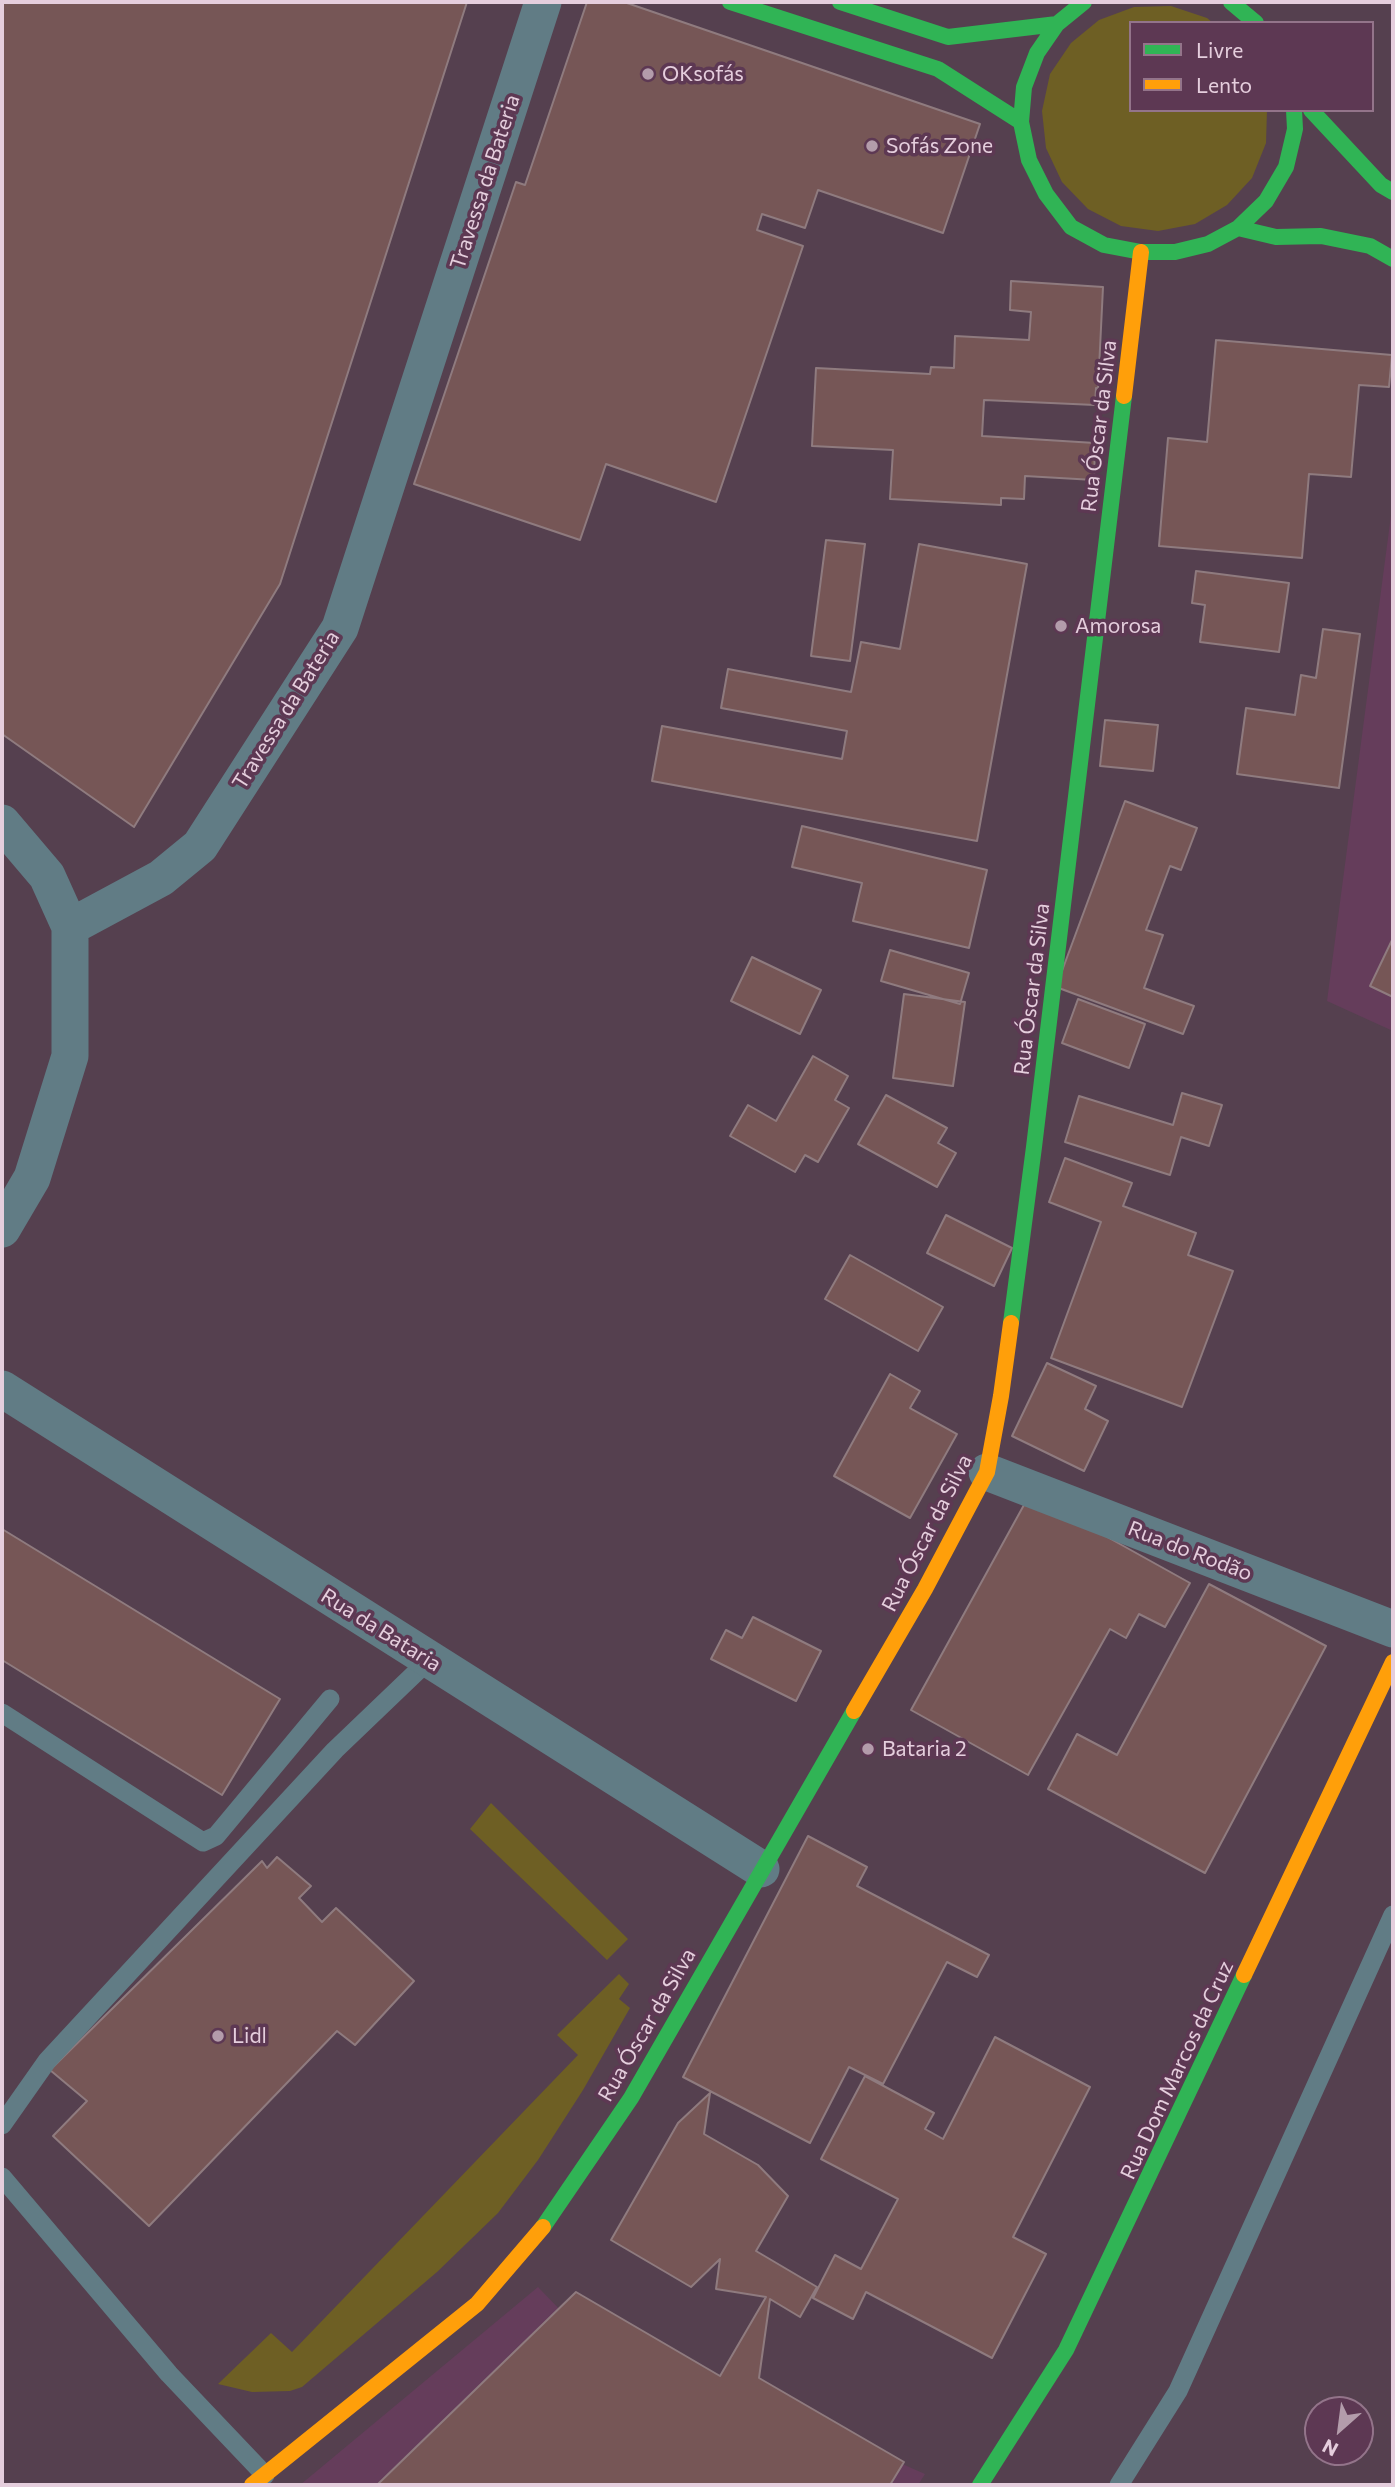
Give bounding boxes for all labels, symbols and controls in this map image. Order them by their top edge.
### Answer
legend [1129,21,1374,112]
text: Livre [1196,37,1243,62]
place label: OKsofás [662,61,744,87]
marker: OKsofás [640,66,656,82]
text: Lento [1196,72,1252,97]
street label: Travessa da Bateria [445,91,525,273]
place label: Sofás Zone [886,133,993,159]
marker: Sofás Zone [864,138,880,154]
street label: Rua Óscar da Silva [1076,339,1122,513]
place label: Amorosa [1075,613,1161,639]
marker: Amorosa [1053,618,1069,634]
street label: Travessa da Bateria [227,626,345,794]
street label: Rua Óscar da Silva [1009,902,1055,1076]
street label: Rua Óscar da Silva [877,1450,977,1616]
street label: Rua do Rodão [1124,1516,1256,1586]
street label: Rua da Bataria [316,1583,446,1677]
place label: Bataria 2 [882,1736,967,1762]
marker: Bataria 2 [860,1741,876,1757]
street label: Rua Óscar da Silva [593,1944,701,2106]
street label: Rua Dom Marcos da Cruz [1115,1957,1239,2183]
place label: Lidl [232,2023,267,2049]
marker: Lidl [210,2028,226,2044]
north arrow [1304,2396,1374,2466]
text: N [1318,2435,1342,2462]

